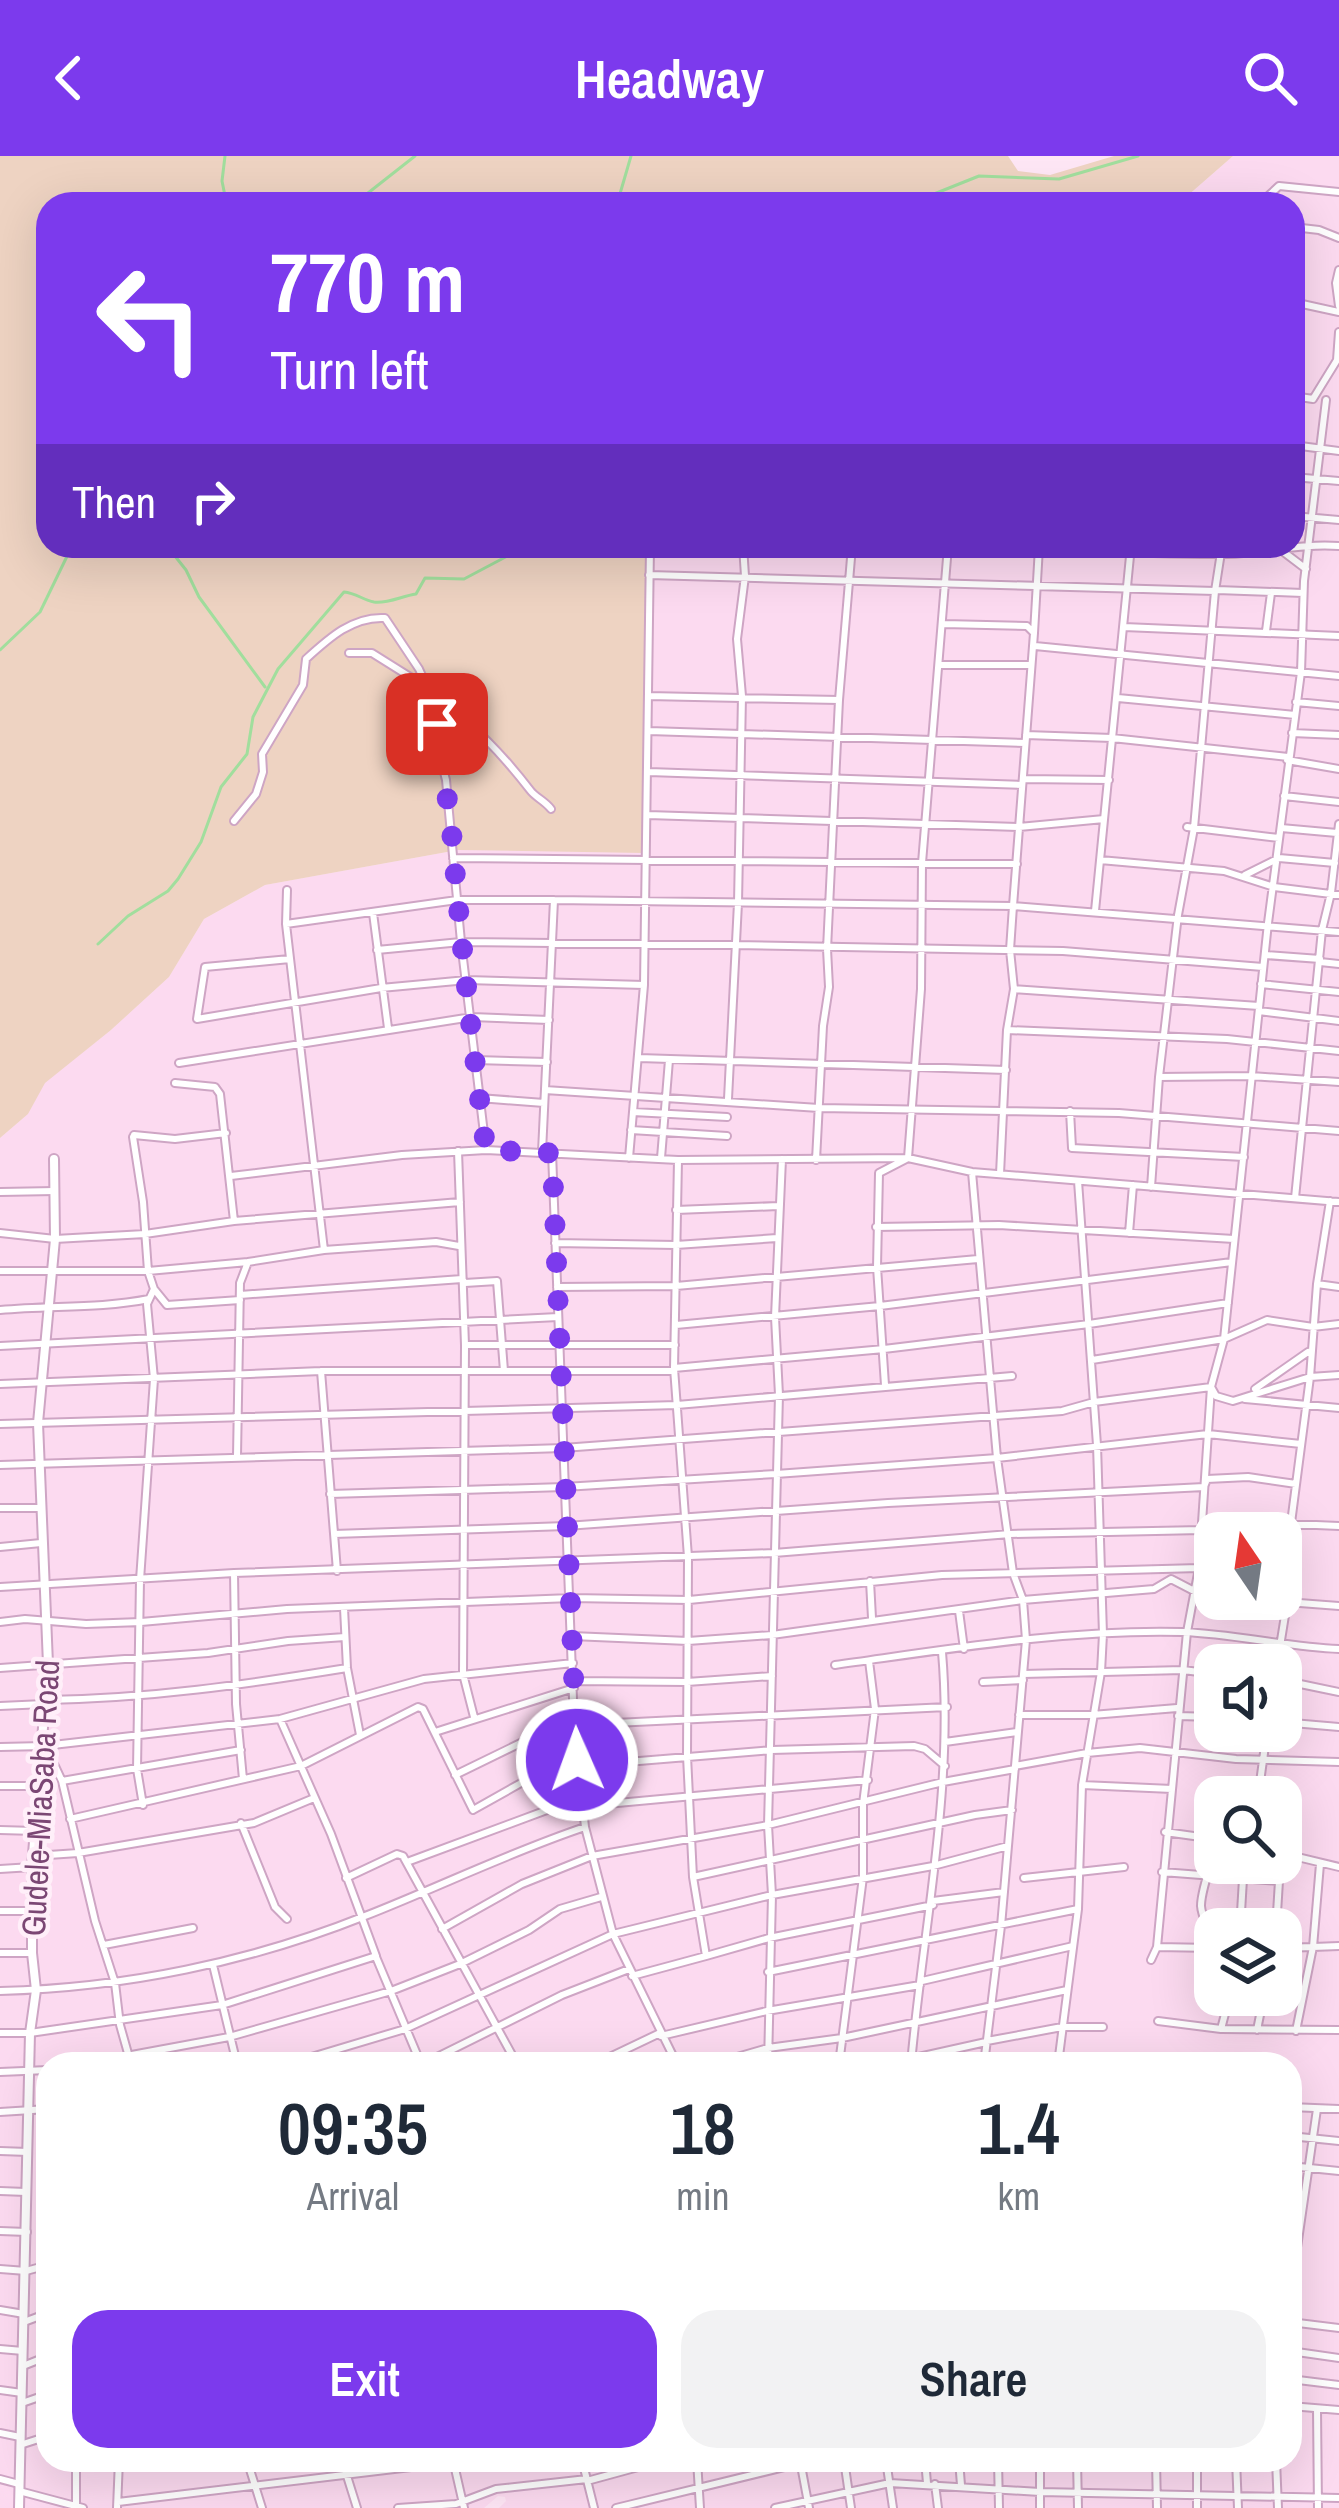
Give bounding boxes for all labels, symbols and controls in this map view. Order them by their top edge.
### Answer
text: Headway [575,42,764,115]
icon: back [36,45,102,111]
icon: search [1237,45,1303,111]
text: 770 m [270,225,465,338]
icon: left [72,240,228,396]
text: Turn left [270,333,429,406]
icon: right [180,468,246,534]
text: Then [72,471,156,532]
pin [386,673,488,775]
icon: arrive [404,691,470,757]
north arrow [1194,1512,1302,1620]
map controls [1194,1512,1302,2016]
button: sound [1194,1644,1302,1752]
street label: Gudele-MiaSaba Road [11,1659,69,1937]
position arrow [514,1697,640,1823]
button: search [1194,1776,1302,1884]
button: layers [1194,1908,1302,2016]
text: 09:35 [278,2079,428,2176]
text: 18 [670,2079,736,2176]
text: 1.4 [978,2079,1060,2176]
text: Arrival [307,2170,399,2222]
text: min [676,2170,730,2222]
text: km [998,2170,1040,2222]
button: Exit [72,2310,657,2448]
button: Share [681,2310,1266,2448]

